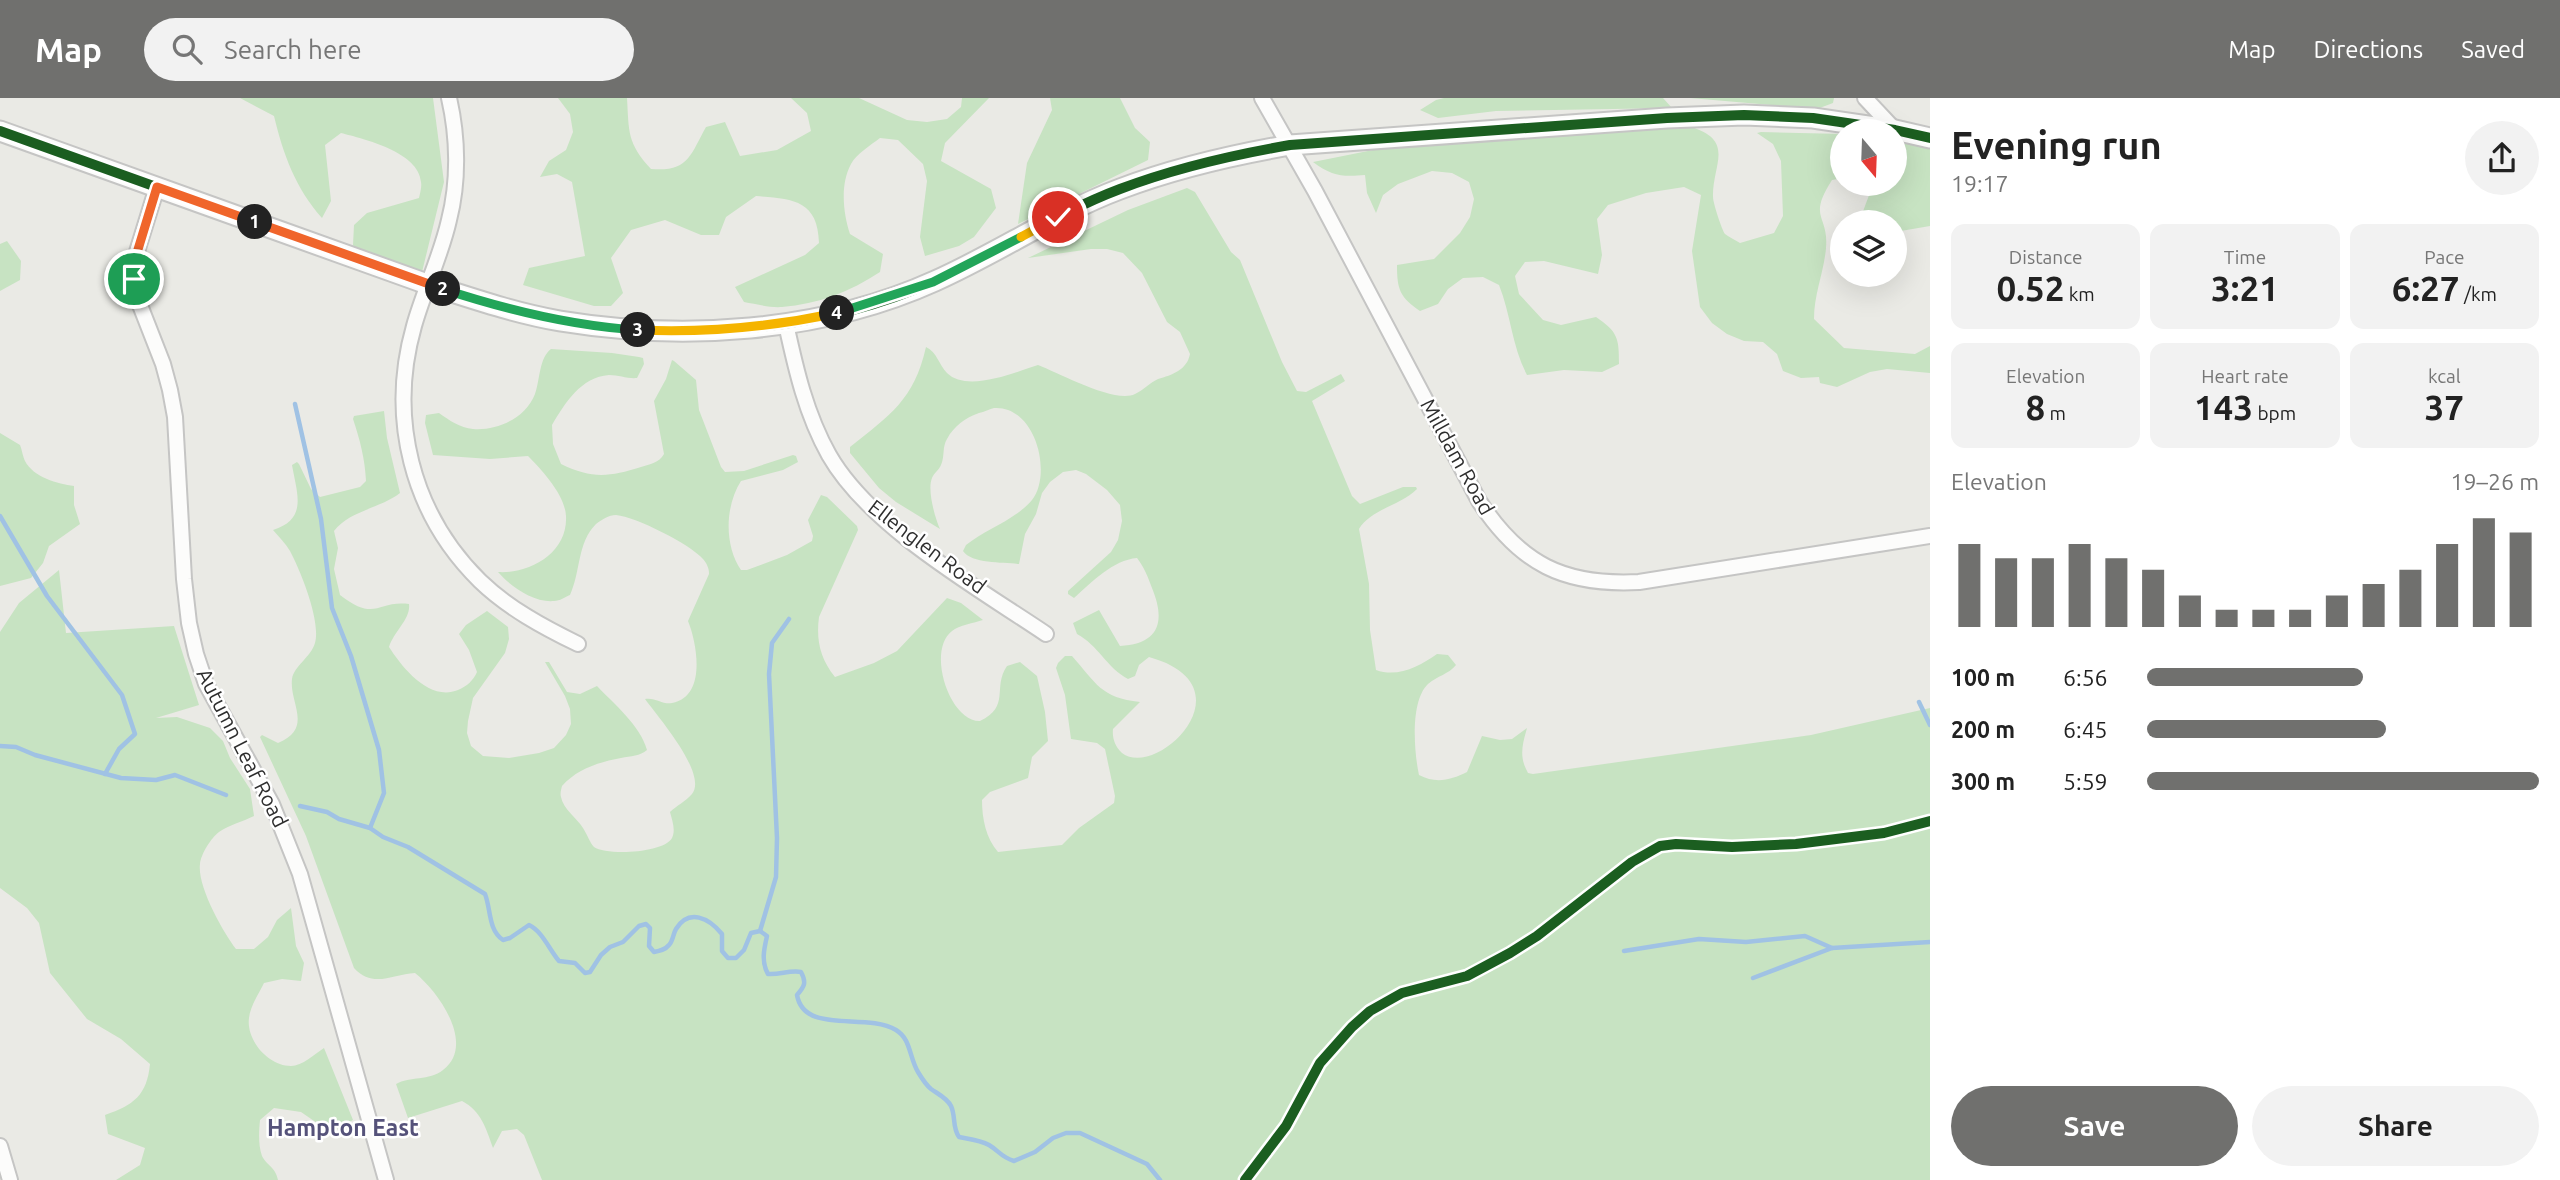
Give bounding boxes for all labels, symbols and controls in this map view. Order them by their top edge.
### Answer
search box [144,18,634,81]
icon: search [168,30,206,68]
text: Map [35,31,102,68]
text: Search here [224,35,362,64]
text: Map [2228,36,2275,63]
text: Directions [2313,36,2423,63]
text: Saved [2461,36,2525,63]
north arrow [1830,119,1908,196]
map controls [1830,119,1907,287]
button: share [2465,121,2539,195]
text: Evening run [1951,124,2162,166]
text: 19:17 [1951,171,2009,196]
pin [1028,187,1088,247]
icon: check [1039,198,1077,236]
pin: 1 [238,204,272,240]
text: 1 [249,210,260,232]
button: layers [1830,210,1907,287]
text: Distance [2009,246,2082,268]
text: Time [2224,246,2266,268]
text: Pace [2424,246,2464,268]
pin [104,249,164,309]
icon: arrive [115,260,153,298]
text: 0.52 [1997,268,2064,308]
text: 3:21 [2211,268,2279,308]
text: 6:27 [2392,268,2460,308]
pin: 2 [426,272,460,306]
text: 2 [437,277,448,299]
text: km [2064,283,2095,305]
text: /km [2460,283,2497,305]
pin: 4 [820,296,854,330]
text: 4 [831,301,842,323]
pin: 3 [620,313,656,348]
text: 3 [632,318,643,340]
text: Elevation [2006,365,2085,387]
text: Heart rate [2201,365,2289,387]
text: kcal [2428,365,2461,387]
text: 8 [2025,387,2045,427]
text: 143 [2194,387,2253,427]
text: 37 [2425,387,2464,427]
street label: Milldam Road [1416,394,1500,519]
text: m [2045,402,2066,424]
text: bpm [2253,402,2296,424]
text: Elevation [1951,469,2047,494]
text: 19–26 m [2451,469,2539,494]
street label: Ellenglen Road [864,494,991,598]
street label: Autumn Leaf Road [192,664,293,831]
text: 100 m [1951,665,2015,690]
text: 6:56 [2063,665,2108,690]
text: 200 m [1951,717,2015,742]
text: 6:45 [2063,717,2108,742]
text: 300 m [1951,769,2015,794]
text: 5:59 [2063,769,2108,794]
button: Save [1951,1086,2238,1166]
button: Share [2252,1086,2539,1166]
district label: Hampton East [267,1115,419,1140]

